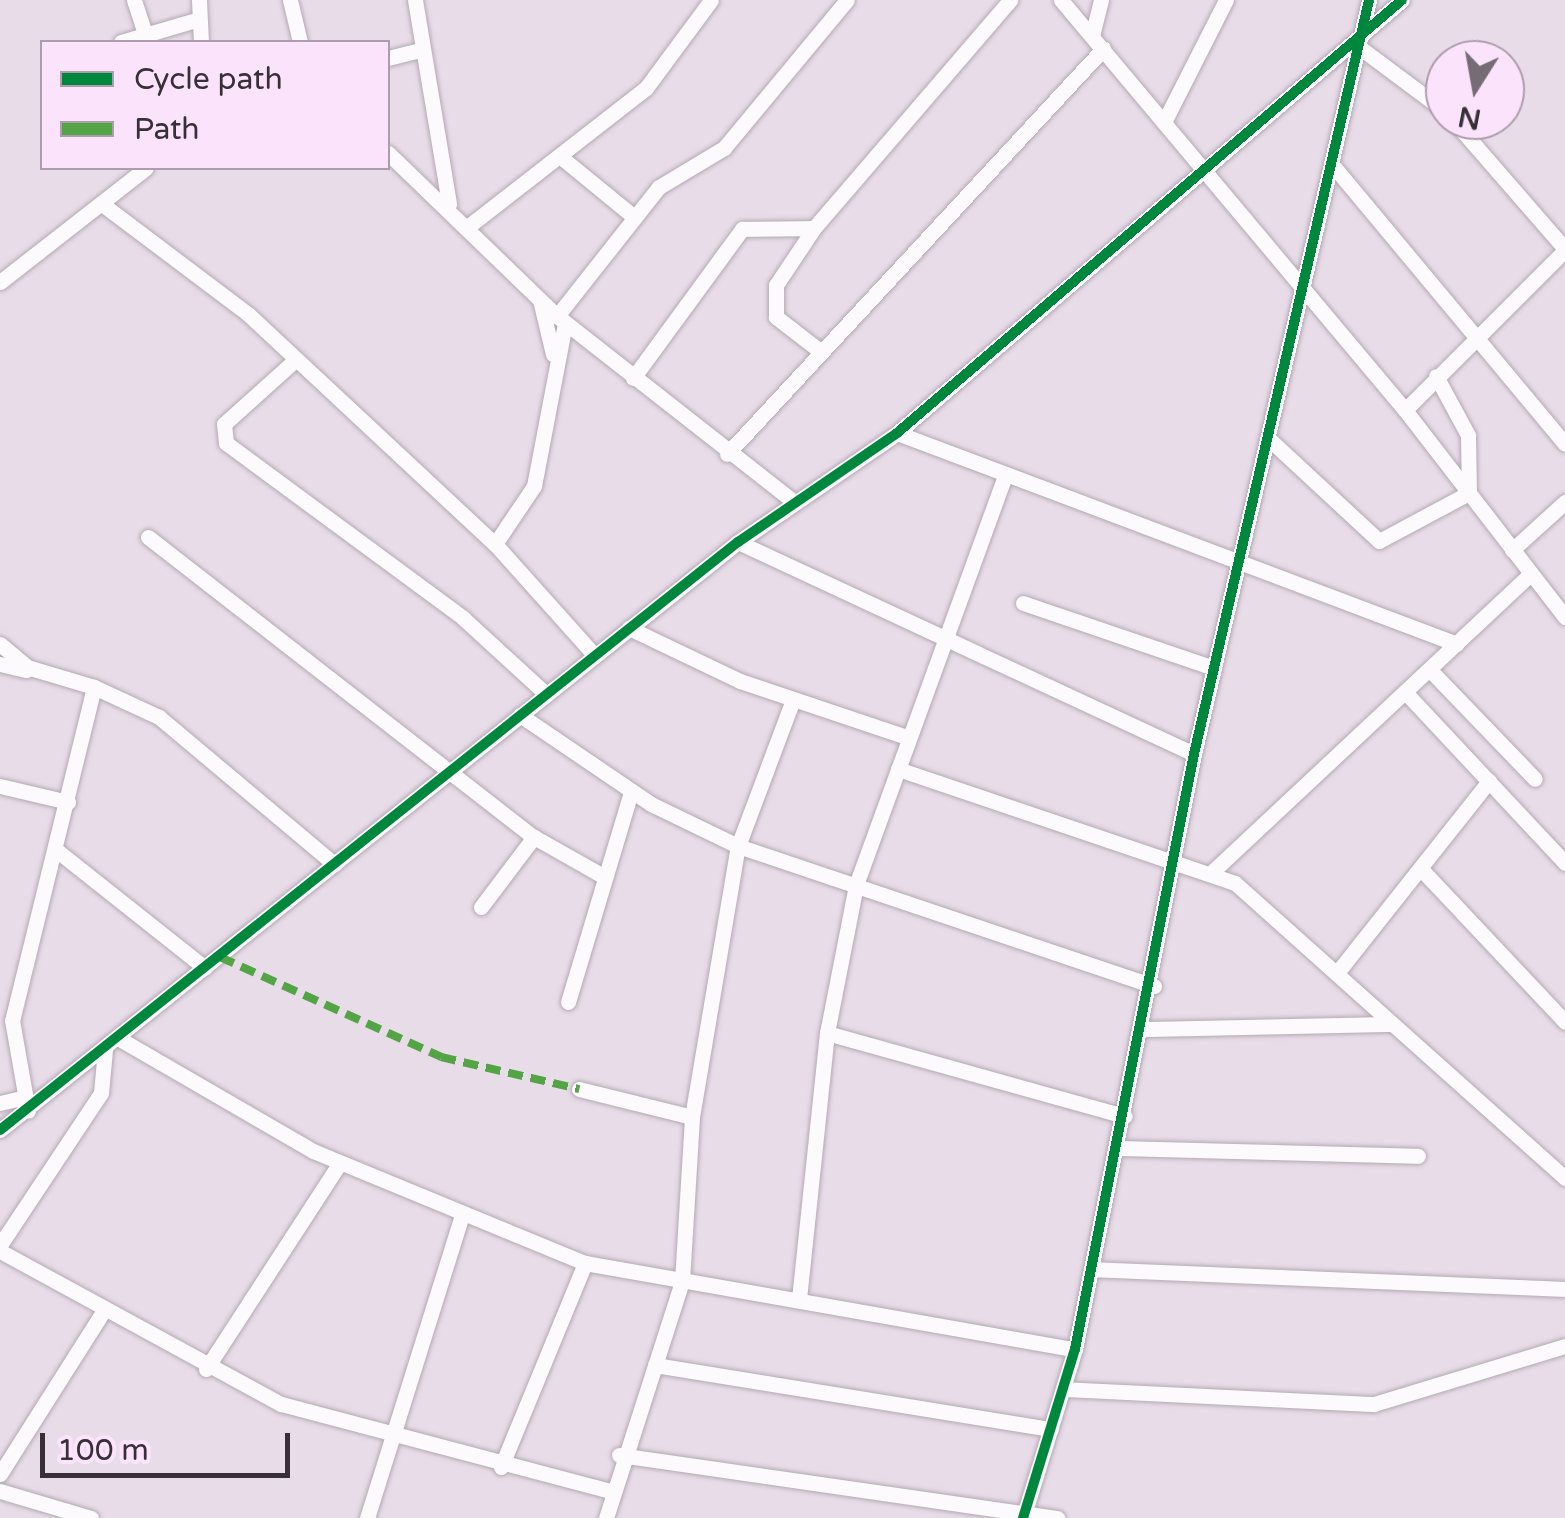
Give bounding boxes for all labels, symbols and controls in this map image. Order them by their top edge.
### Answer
legend [40,40,390,170]
north arrow [1425,40,1525,140]
text: Cycle path [134,61,283,98]
text: N [1455,99,1484,136]
text: Path [134,111,200,148]
scale bar [45,1413,295,1475]
text: 100 m [57,1432,149,1469]

